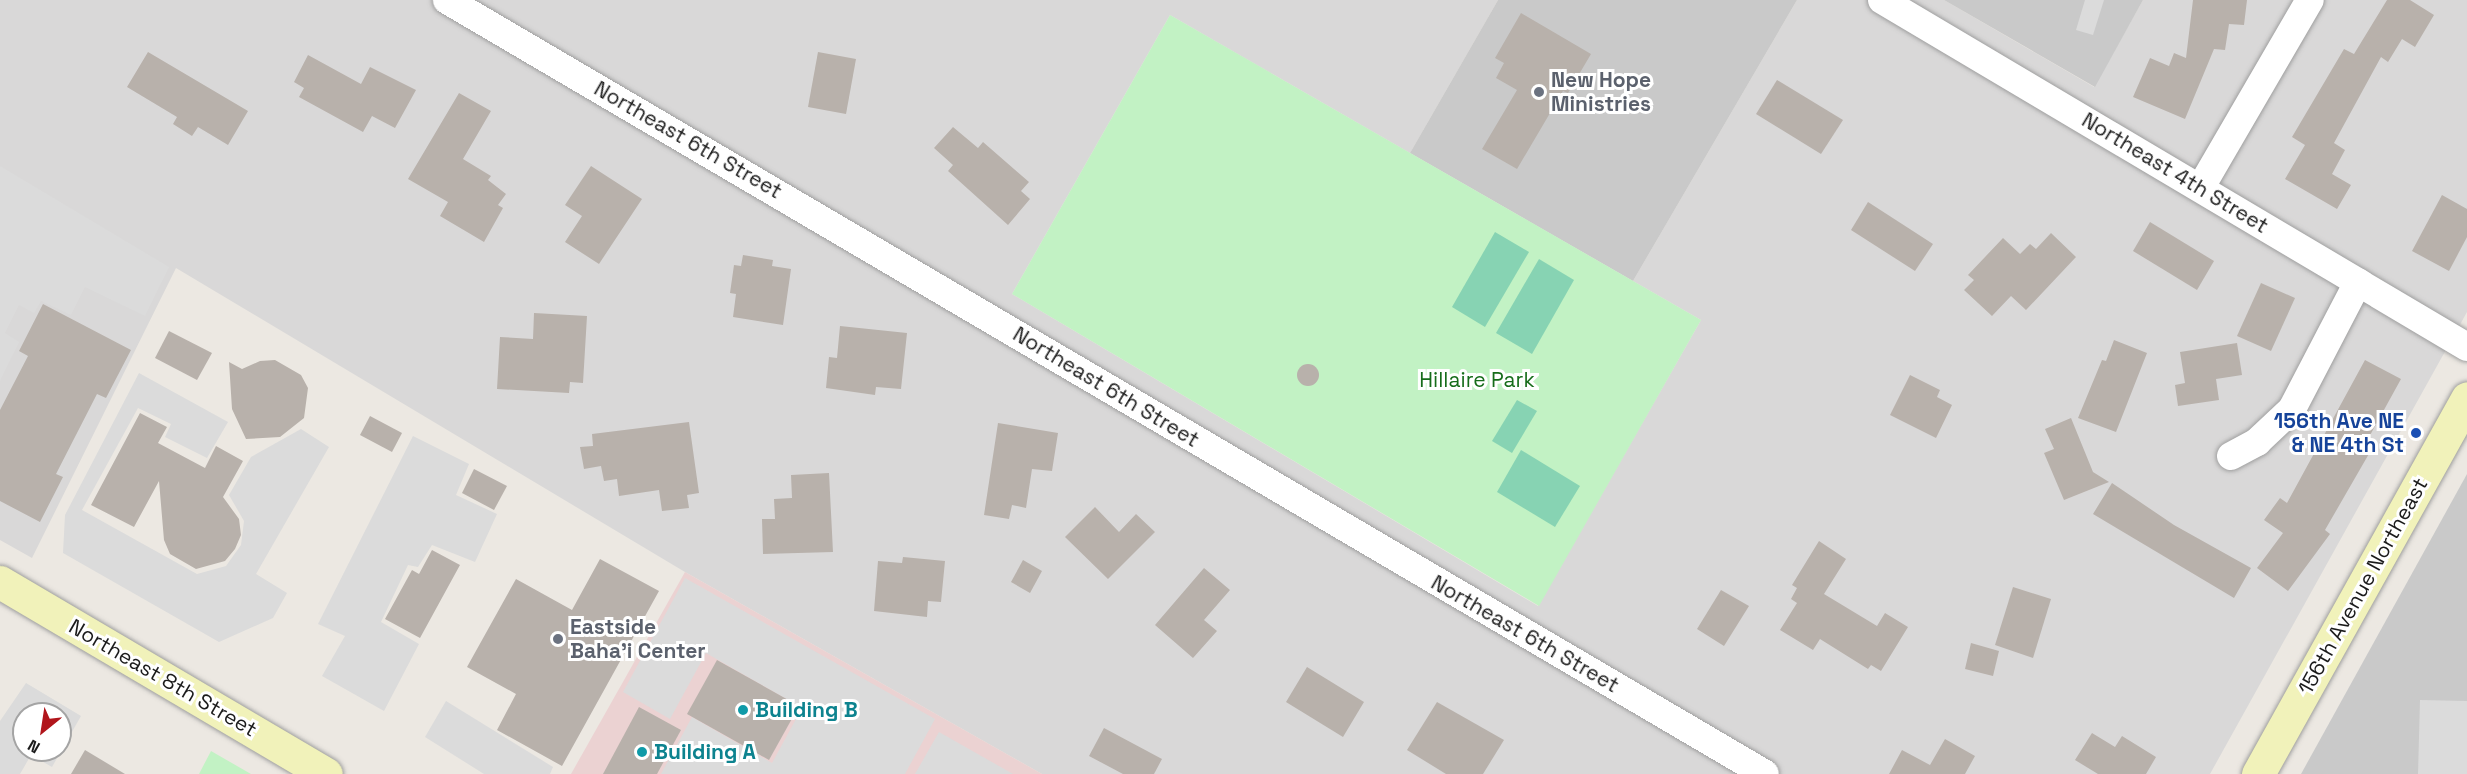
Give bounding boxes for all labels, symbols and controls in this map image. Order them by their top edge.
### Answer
place label: New Hope Ministries [1551,67,1651,117]
street label: Northeast 6th Street [590,76,786,204]
marker: New Hope Ministries [1532,85,1546,99]
street label: Northeast 4th Street [2077,107,2273,239]
street label: Northeast 6th Street [1008,321,1204,453]
park label: Hillaire Park [1419,367,1535,393]
place label: 156th Ave NE & NE 4th St [2274,408,2404,458]
marker: 156th Ave NE & NE 4th St [2409,426,2423,440]
street label: 156th Avenue Northeast [2293,473,2433,699]
street label: Northeast 6th Street [1427,570,1623,698]
street label: Northeast 8th Street [65,614,261,742]
place label: Eastside Baha'i Center [570,614,706,664]
marker: Eastside Baha'i Center [551,632,565,646]
place label: Building B [755,697,858,723]
north arrow [12,702,72,762]
marker: Building B [736,703,750,717]
text: N [24,735,44,758]
place label: Building A [654,739,756,765]
marker: Building A [635,745,649,759]

